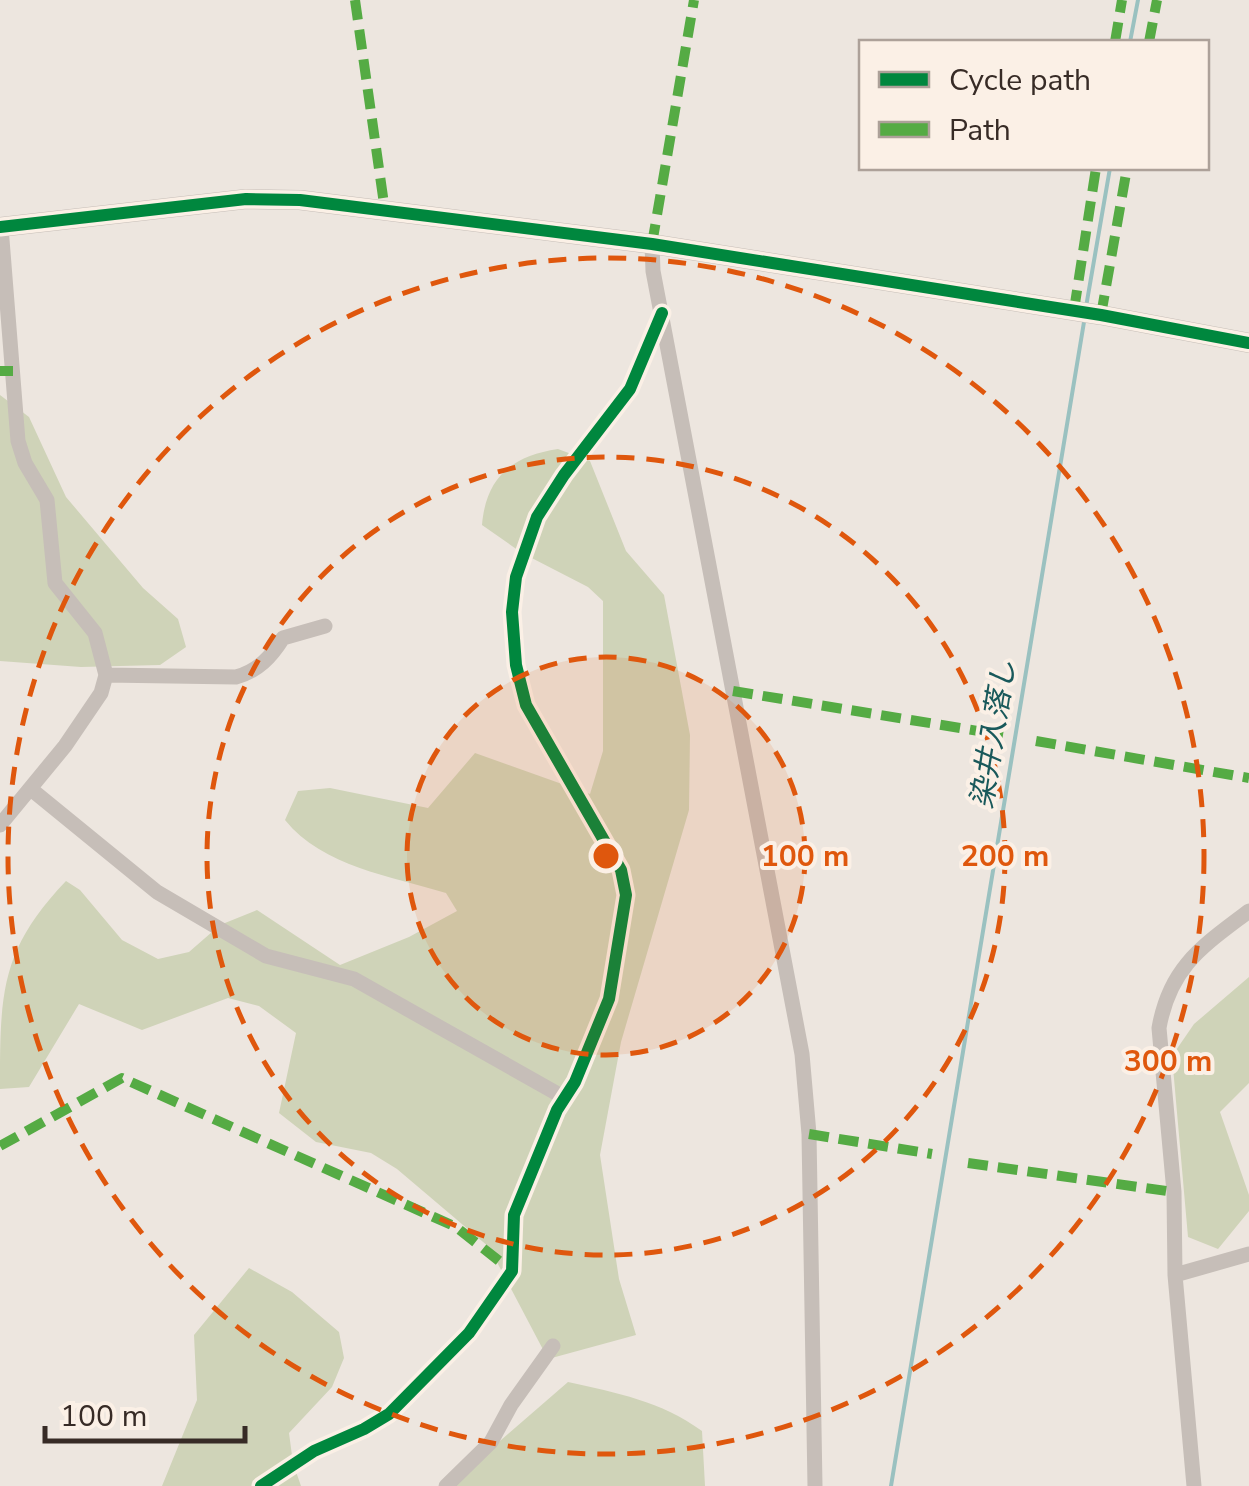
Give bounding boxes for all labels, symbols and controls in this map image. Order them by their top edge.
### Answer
legend [859,40,1209,170]
text: Cycle path [949,60,1091,101]
text: Path [949,110,1011,151]
water label: 染井入落し [962,657,1025,811]
text: 100 m [761,836,849,877]
text: 200 m [961,836,1049,877]
centre of rings [588,838,624,874]
text: 300 m [1124,1041,1212,1082]
scale bar [45,1381,245,1443]
text: 100 m [60,1396,147,1437]

